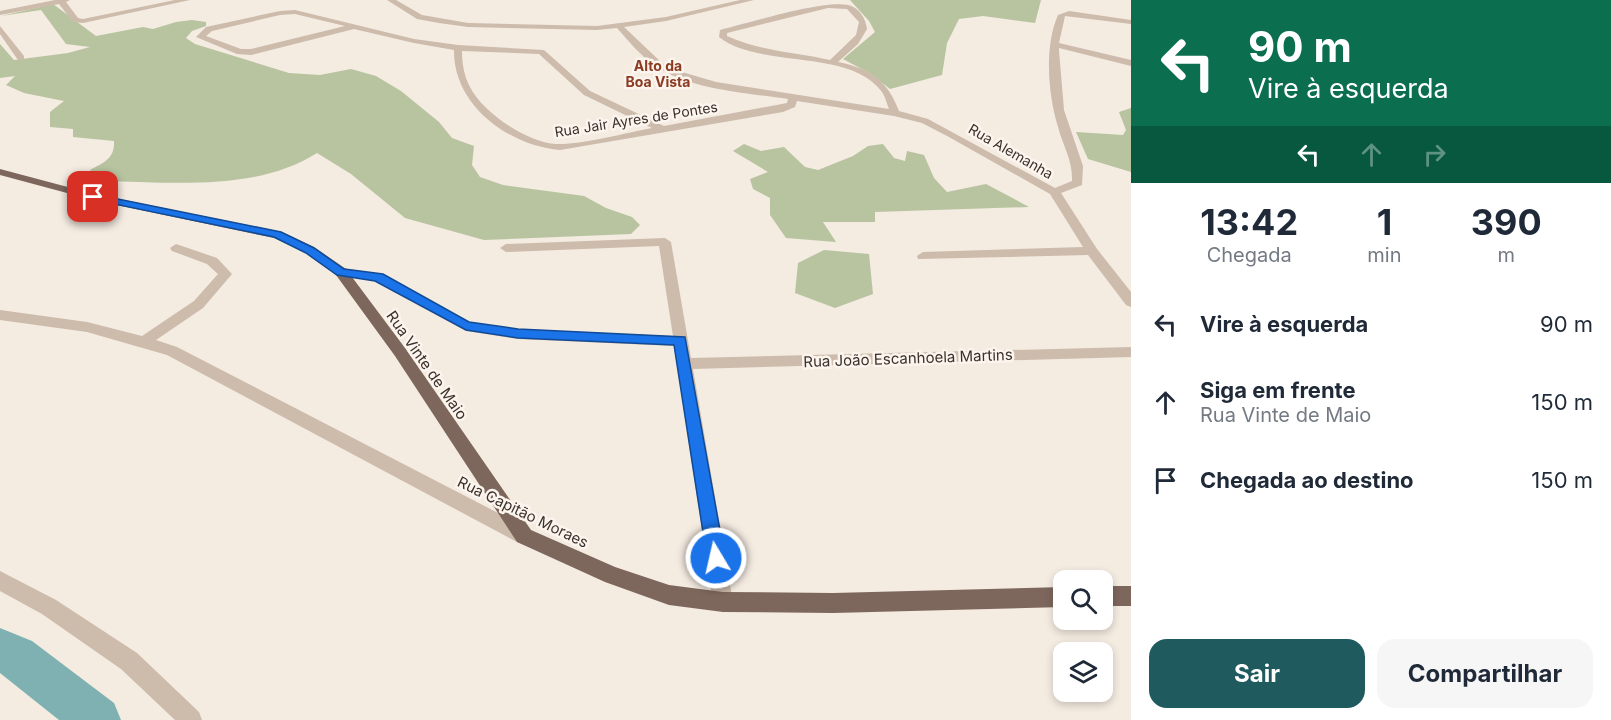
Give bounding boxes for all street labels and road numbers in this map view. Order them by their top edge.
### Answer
street label: Rua Jair Ayres de Pontes [553,98,719,140]
street label: Rua Alemanha [966,120,1056,182]
street label: Rua Vinte de Maio [382,307,472,423]
street label: Rua João Escanhoela Martins [803,345,1013,371]
street label: Rua Capitão Moraes [454,472,592,552]

